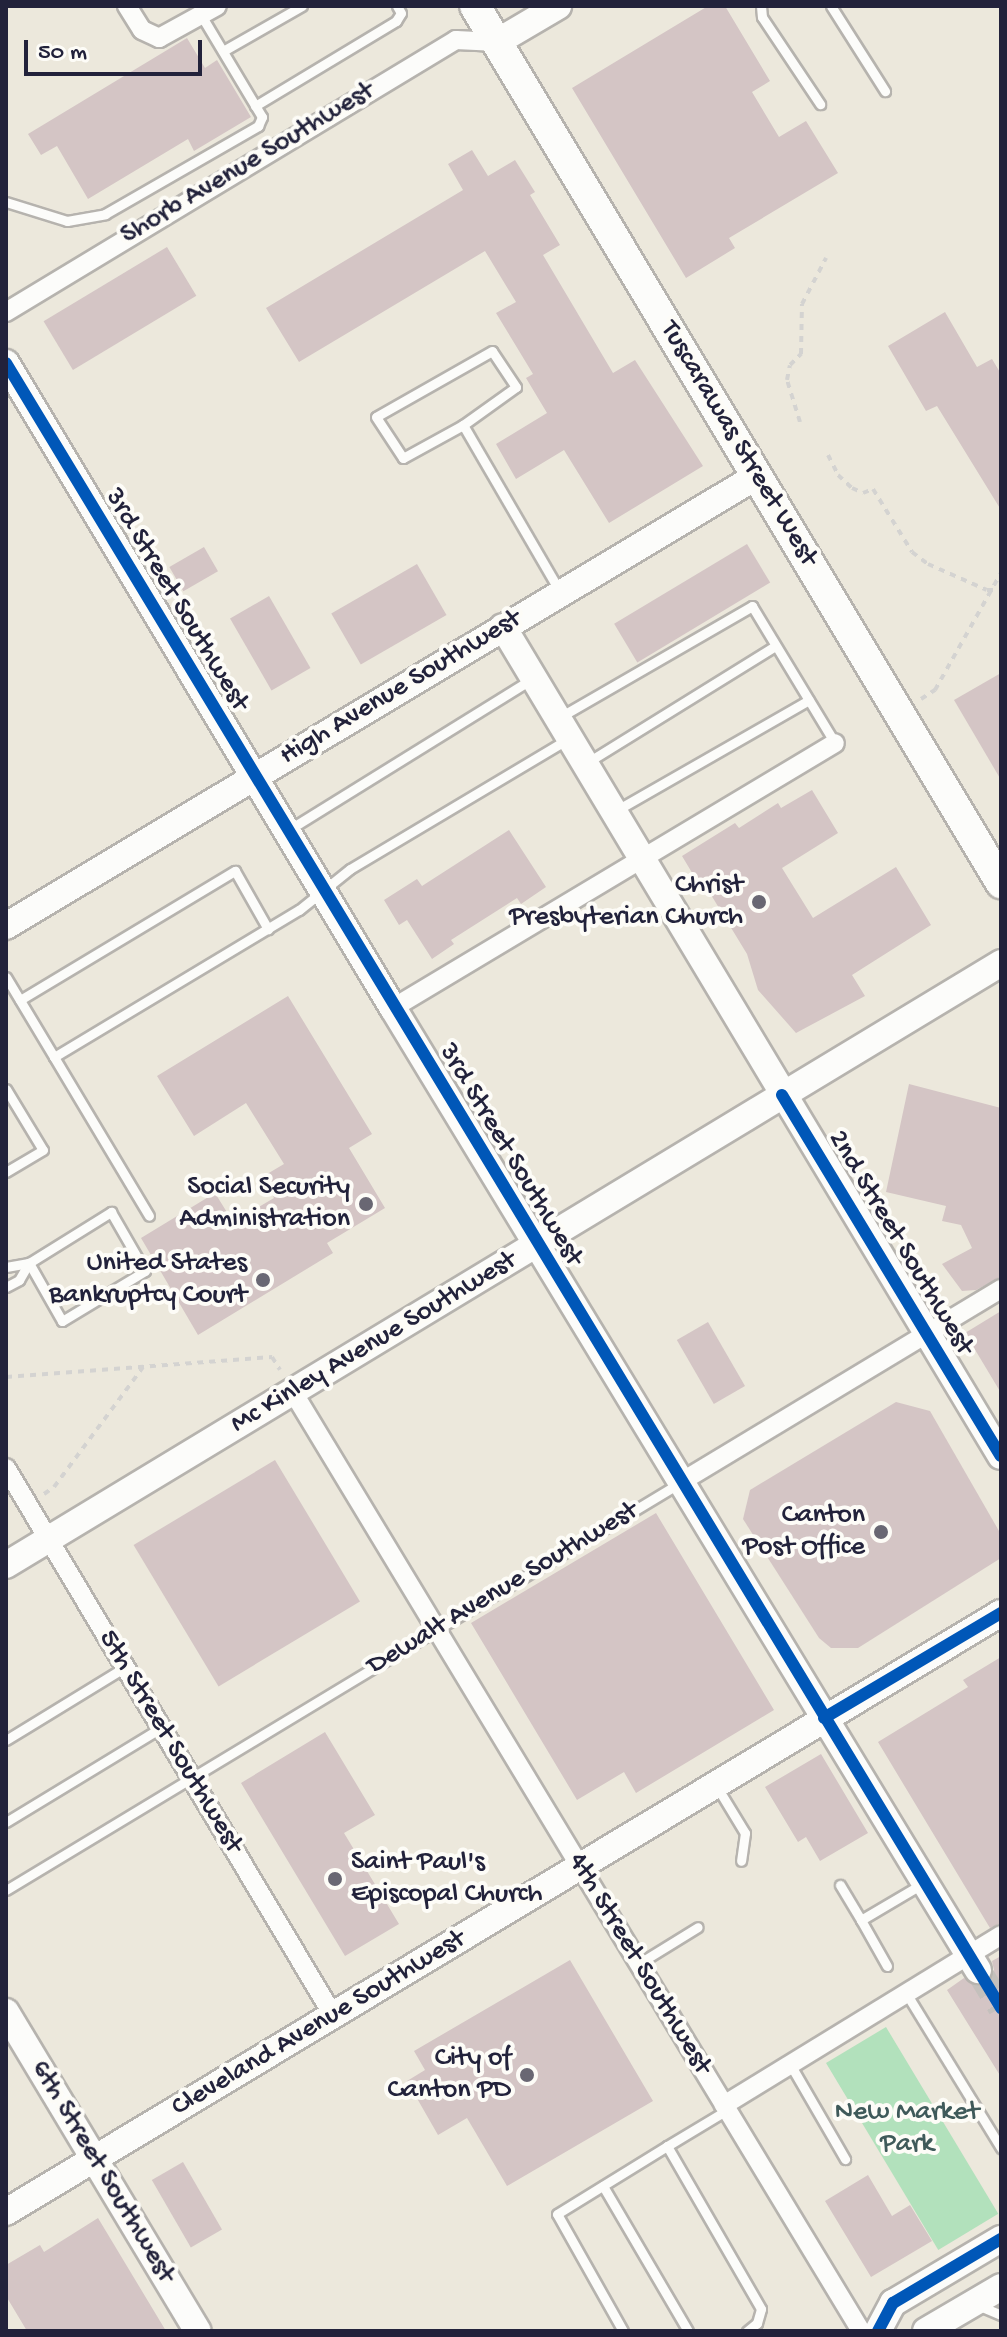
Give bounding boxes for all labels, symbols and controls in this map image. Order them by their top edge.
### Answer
scale bar [28,24,206,74]
text: 50 m [38,39,87,68]
street label: Shorb Avenue Southwest [115,75,381,253]
street label: Tuscarawas Street West [651,315,825,573]
street label: 3rd Street Southwest [96,483,256,717]
street label: High Avenue Southwest [274,603,528,773]
place label: Christ Presbyterian Church [509,869,743,935]
marker: Christ Presbyterian Church [750,893,768,911]
street label: 3rd Street Southwest [430,1038,590,1272]
street label: 2nd Street Southwest [820,1124,980,1362]
place label: Social Security Administration [179,1171,350,1237]
marker: Social Security Administration [357,1195,375,1213]
street label: Mc Kinley Avenue Southwest [225,1244,523,1442]
place label: United States Bankruptcy Court [49,1247,247,1313]
marker: United States Bankruptcy Court [254,1271,272,1289]
street label: Dewalt Avenue Southwest [361,1495,645,1683]
place label: Canton Post Office [743,1499,865,1565]
marker: Canton Post Office [872,1523,890,1541]
street label: 5th Street Southwest [90,1624,250,1860]
place label: Saint Paul's Episcopal Church [351,1846,543,1912]
street label: 4th Street Southwest [560,1847,718,2081]
marker: Saint Paul's Episcopal Church [326,1870,344,1888]
street label: Cleveland Avenue Southwest [166,1923,472,2125]
place label: City of Canton PD [387,2042,511,2108]
street label: 6th Street Southwest [22,2055,182,2289]
marker: City of Canton PD [518,2066,536,2084]
park label: New Market Park [835,2096,979,2162]

